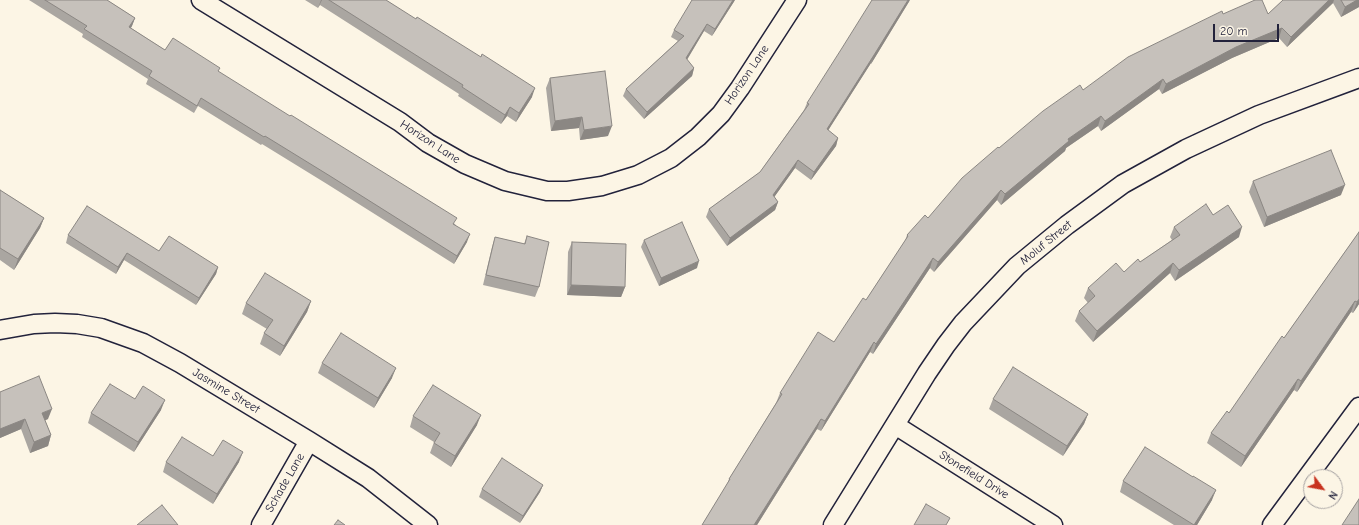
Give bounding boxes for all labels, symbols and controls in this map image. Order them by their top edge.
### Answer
scale bar [1215,16,1281,42]
text: 20 m [1220,24,1248,38]
street label: Horizon Lane [722,42,772,108]
street label: Horizon Lane [397,117,463,167]
street label: Moluf Street [1017,218,1075,268]
street label: Jasmine Street [190,365,262,417]
street label: Stonefield Drive [936,448,1012,502]
street label: Schade Lane [262,451,308,515]
north arrow [1303,469,1343,509]
text: N [1325,489,1340,502]

